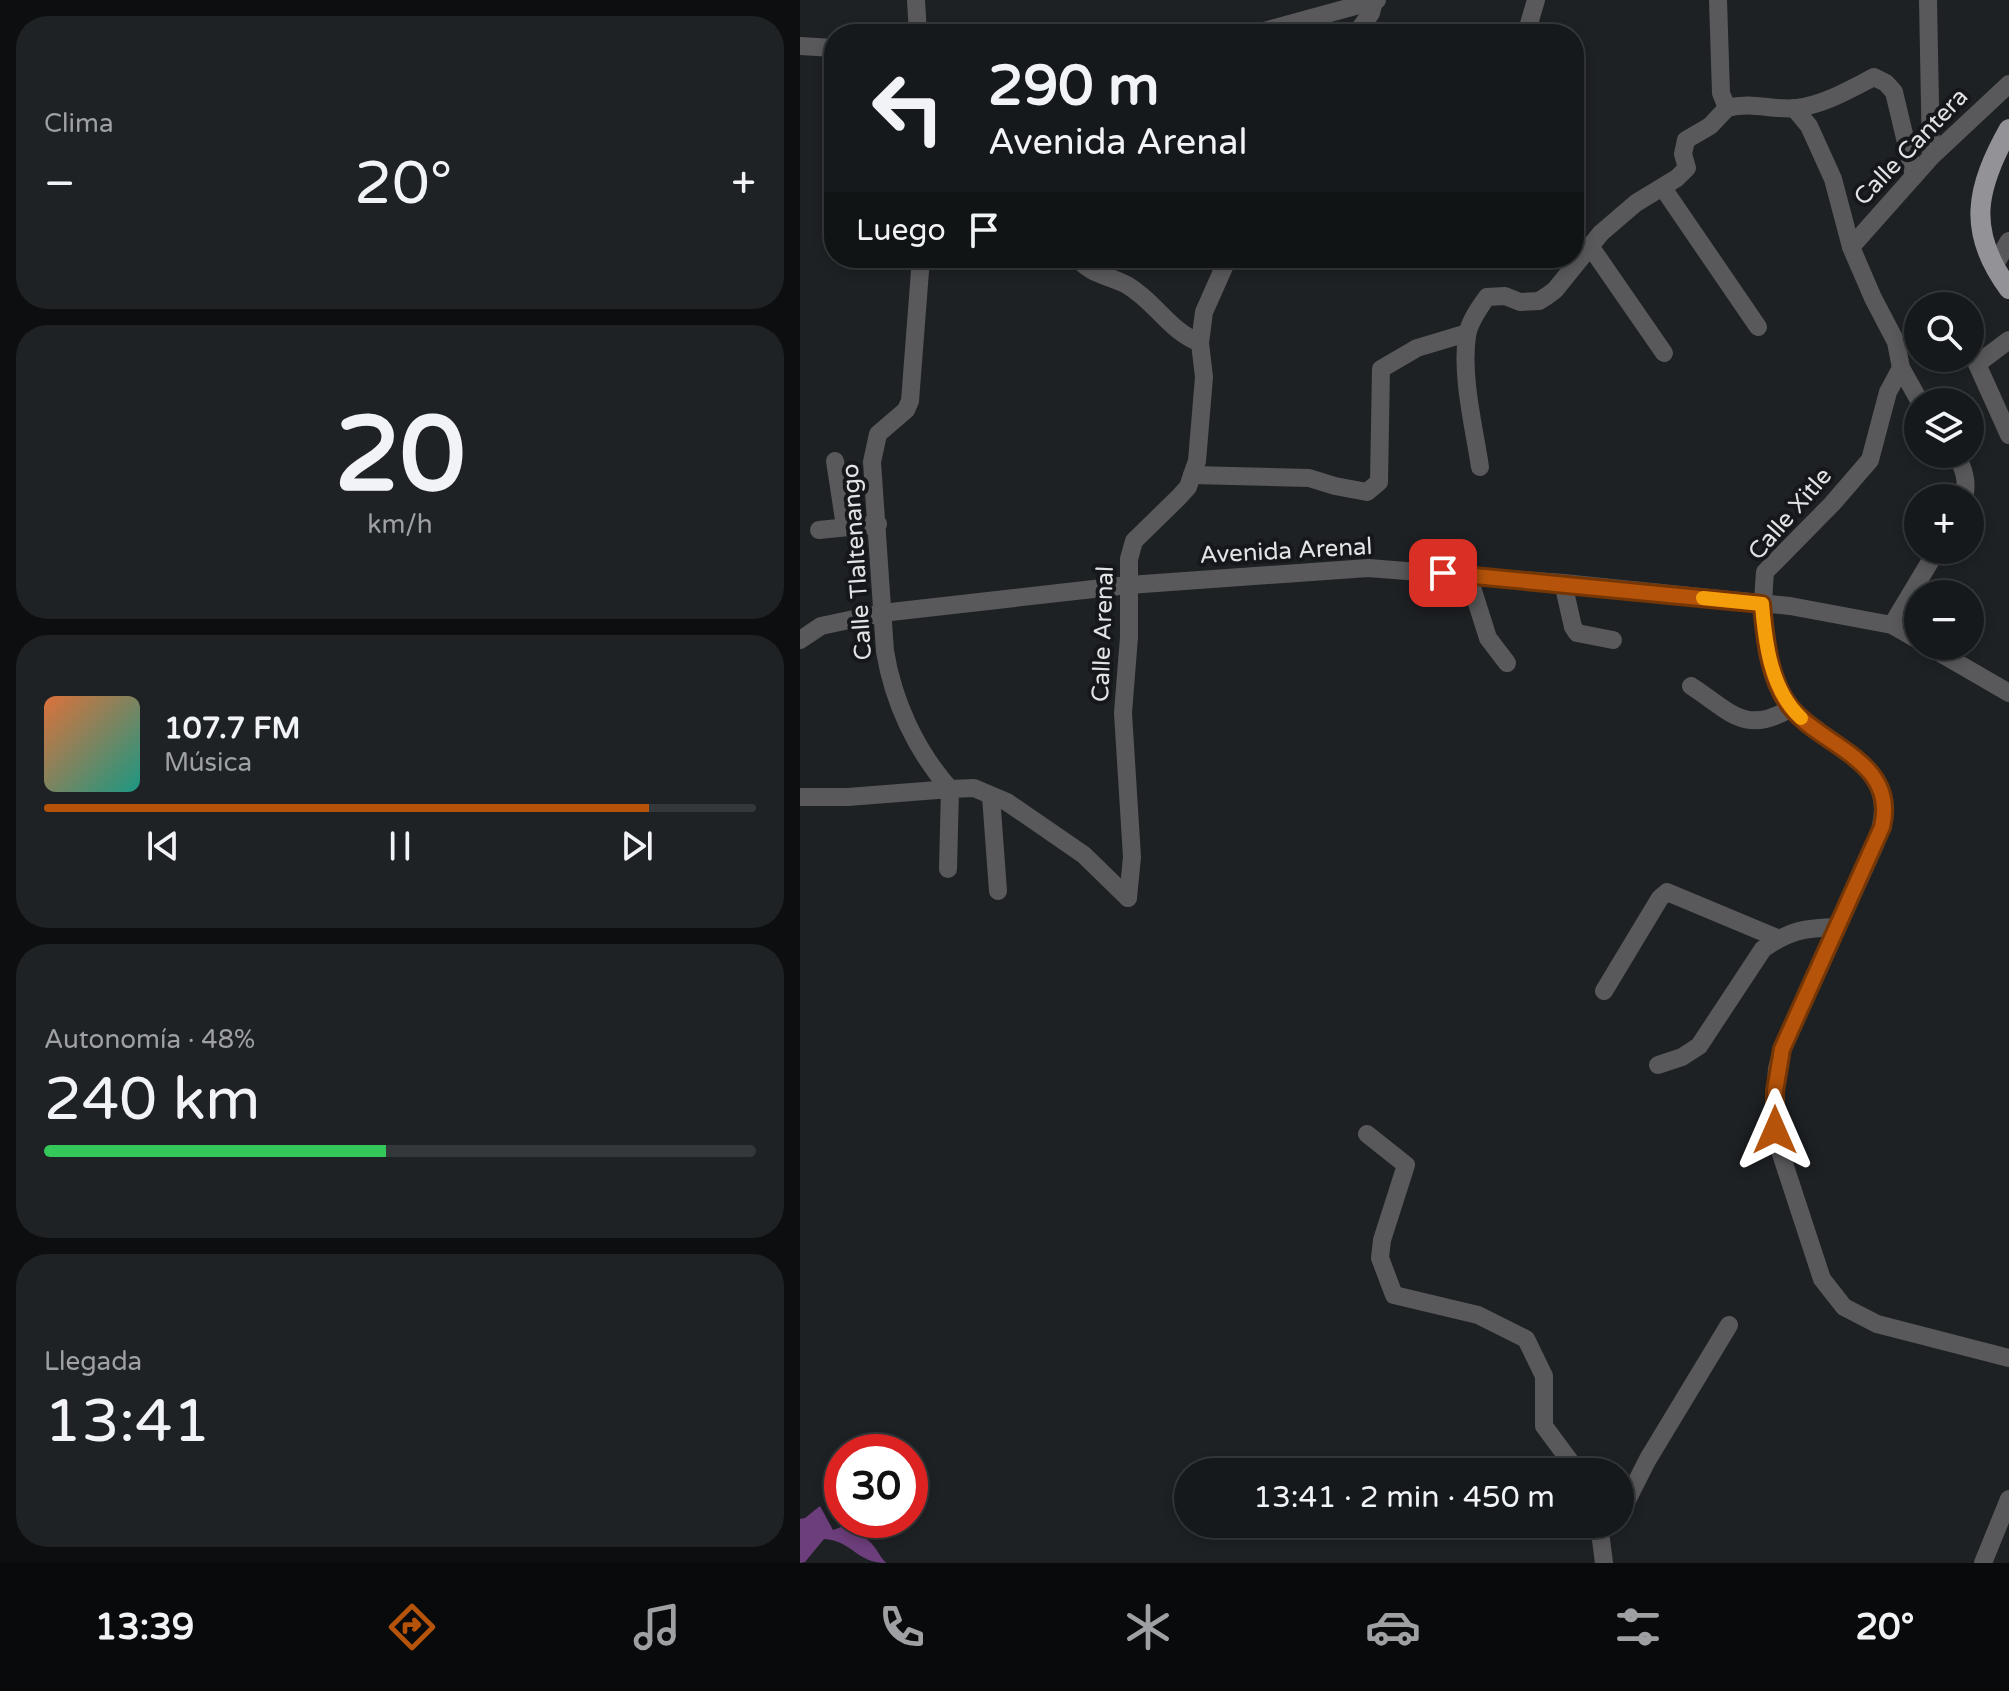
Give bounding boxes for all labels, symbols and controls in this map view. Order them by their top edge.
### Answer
text: 290 m [988,53,1159,120]
icon: left [856,56,960,160]
street label: Calle Cantera [1848,82,1974,212]
text: Clima [44,108,114,139]
text: Avenida Arenal [988,121,1247,164]
text: 20° [354,148,452,220]
text: − [44,158,75,211]
text: + [731,158,756,211]
icon: arrive [962,208,1006,252]
text: Luego [856,212,946,249]
map controls [1904,292,1984,660]
button: search [1904,292,1984,372]
button: layers [1904,388,1984,468]
text: 20 [335,394,465,519]
street label: Calle Xitle [1742,462,1838,566]
street label: Calle Tlaltenango [836,463,878,661]
button: + [1904,484,1984,564]
text: km/h [367,509,433,540]
street label: Avenida Arenal [1199,532,1373,570]
pin [1409,539,1477,607]
icon: arrive [1421,551,1465,595]
street label: Calle Arenal [1086,565,1120,703]
button: − [1904,580,1984,660]
text: 107.7 FM [164,710,300,747]
text: Música [164,747,252,778]
icon: previous [141,824,185,868]
icon: pause [378,824,422,868]
icon: next [615,824,659,868]
text: Autonomía · 48% [44,1024,255,1055]
text: 240 km [44,1064,260,1136]
position arrow [1733,1088,1817,1172]
text: Llegada [44,1346,142,1377]
text: 13:41 [44,1386,210,1458]
speed limit sign: 30 [824,1434,928,1538]
text: 13:41 · 2 min · 450 m [1253,1479,1555,1516]
icon: directions [384,1599,440,1655]
icon: music [629,1599,685,1655]
icon: phone [874,1599,930,1655]
icon: climate [1120,1599,1176,1655]
icon: car [1365,1599,1421,1655]
icon: filters [1610,1599,1666,1655]
text: 13:39 [95,1606,194,1649]
text: 20° [1856,1606,1914,1649]

